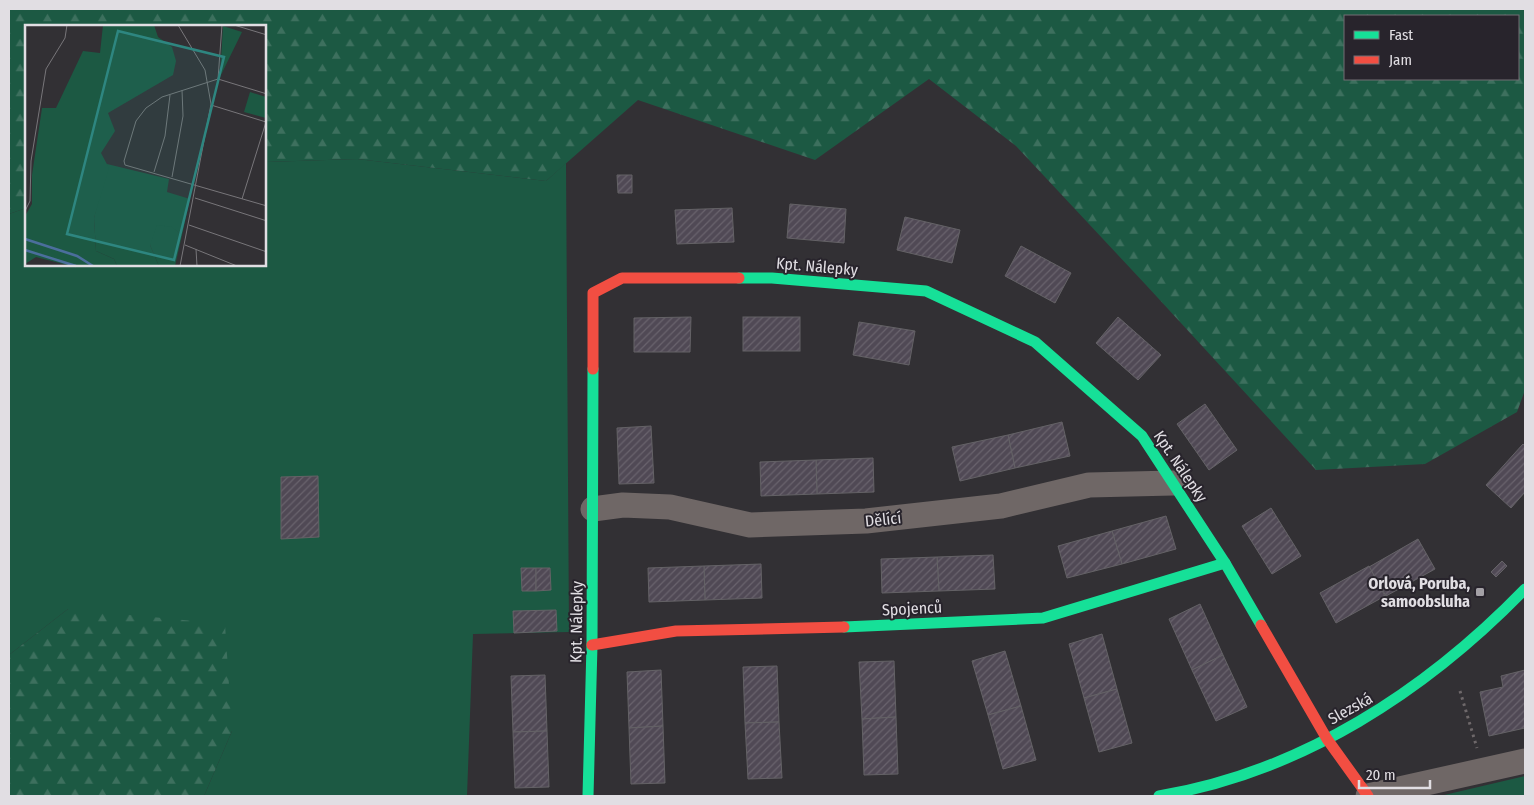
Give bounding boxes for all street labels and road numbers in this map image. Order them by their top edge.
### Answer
street label: Kpt. Nálepky [775,253,859,280]
street label: Kpt. Nálepky [1150,427,1212,506]
street label: Dělící [864,508,902,531]
street label: Kpt. Nálepky [566,580,587,663]
street label: Spojenců [881,597,943,620]
street label: Slezská [1325,688,1376,728]

